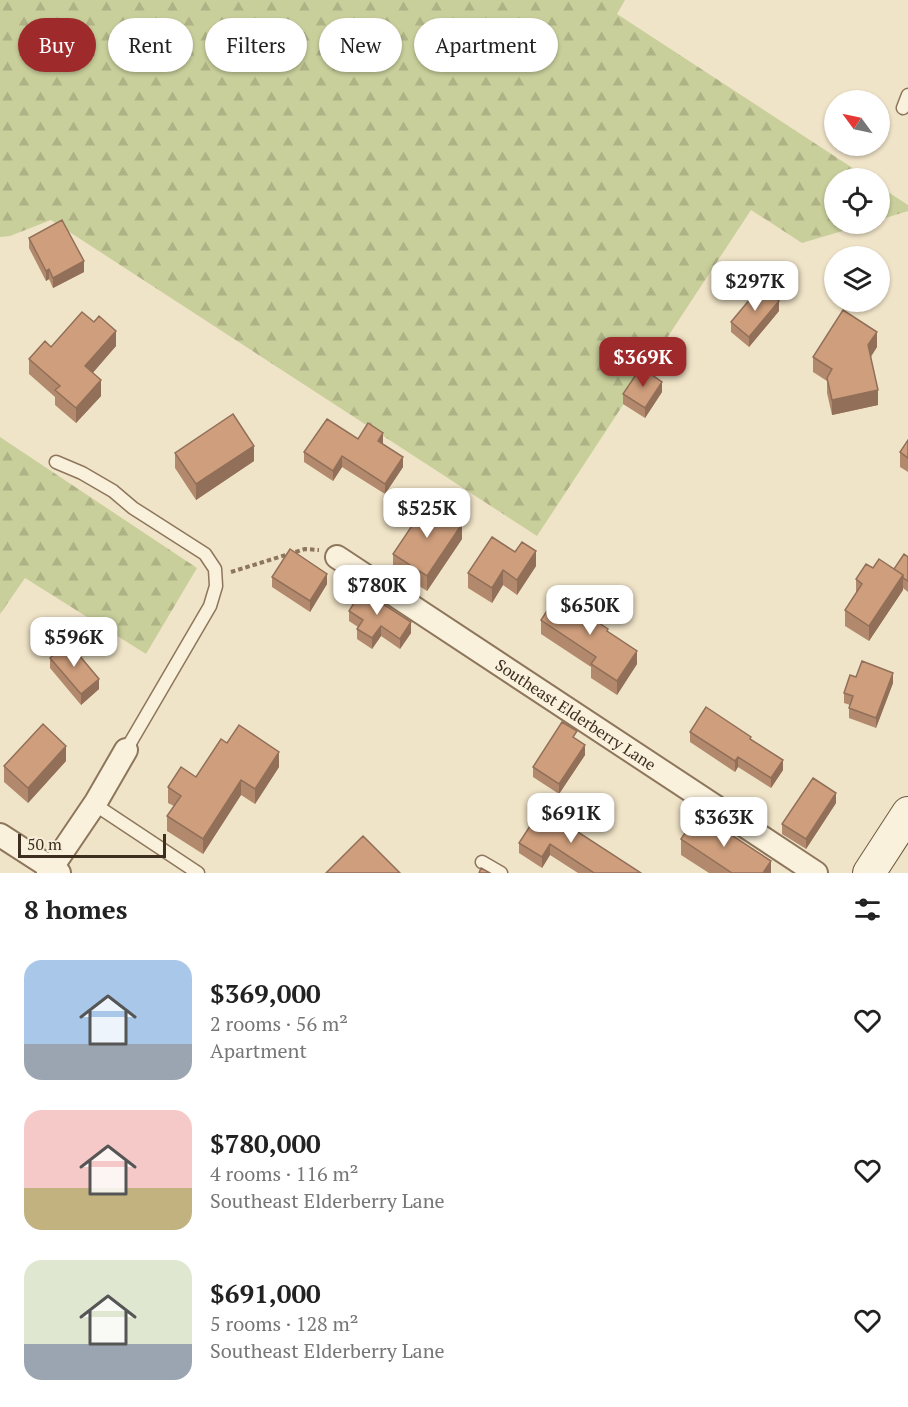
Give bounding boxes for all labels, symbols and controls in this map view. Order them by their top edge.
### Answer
chip: Buy [18,18,96,72]
chip: Rent [108,18,193,72]
chip: Filters [205,18,307,72]
chip: New [319,18,402,72]
chip: Apartment [414,18,558,72]
north arrow [824,90,890,156]
map controls [824,90,890,312]
button: locate [824,168,890,234]
button: layers [824,246,890,312]
pin: $297K [713,261,797,312]
text: $297K [725,267,785,294]
pin: $369K [601,337,685,388]
text: $369K [613,343,673,370]
pin: $525K [385,488,469,539]
text: $525K [397,494,457,521]
pin: $780K [335,565,419,616]
text: $780K [347,571,407,598]
pin: $650K [548,585,632,636]
text: $650K [560,591,620,618]
pin: $596K [32,617,116,668]
text: $596K [44,623,104,650]
street label: Southeast Elderberry Lane [491,654,660,775]
pin: $691K [529,793,613,844]
pin: $363K [682,797,766,848]
text: $691K [541,799,601,826]
text: $363K [694,803,754,830]
scale bar [18,831,166,858]
text: 50 m [27,833,62,855]
text: 8 homes [24,892,128,926]
icon: filters [851,893,884,926]
text: $369,000 [210,976,321,1010]
icon: home [72,984,144,1056]
icon: heart [851,1004,884,1037]
text: 2 rooms · 56 m² [210,1010,348,1037]
text: Apartment [210,1037,307,1064]
text: $780,000 [210,1126,321,1160]
icon: home [72,1134,144,1206]
icon: heart [851,1154,884,1187]
text: 4 rooms · 116 m² [210,1160,358,1187]
text: Southeast Elderberry Lane [210,1187,445,1214]
text: $691,000 [210,1276,321,1310]
icon: home [72,1284,144,1356]
icon: heart [851,1304,884,1337]
text: 5 rooms · 128 m² [210,1310,358,1337]
text: Southeast Elderberry Lane [210,1337,445,1364]

